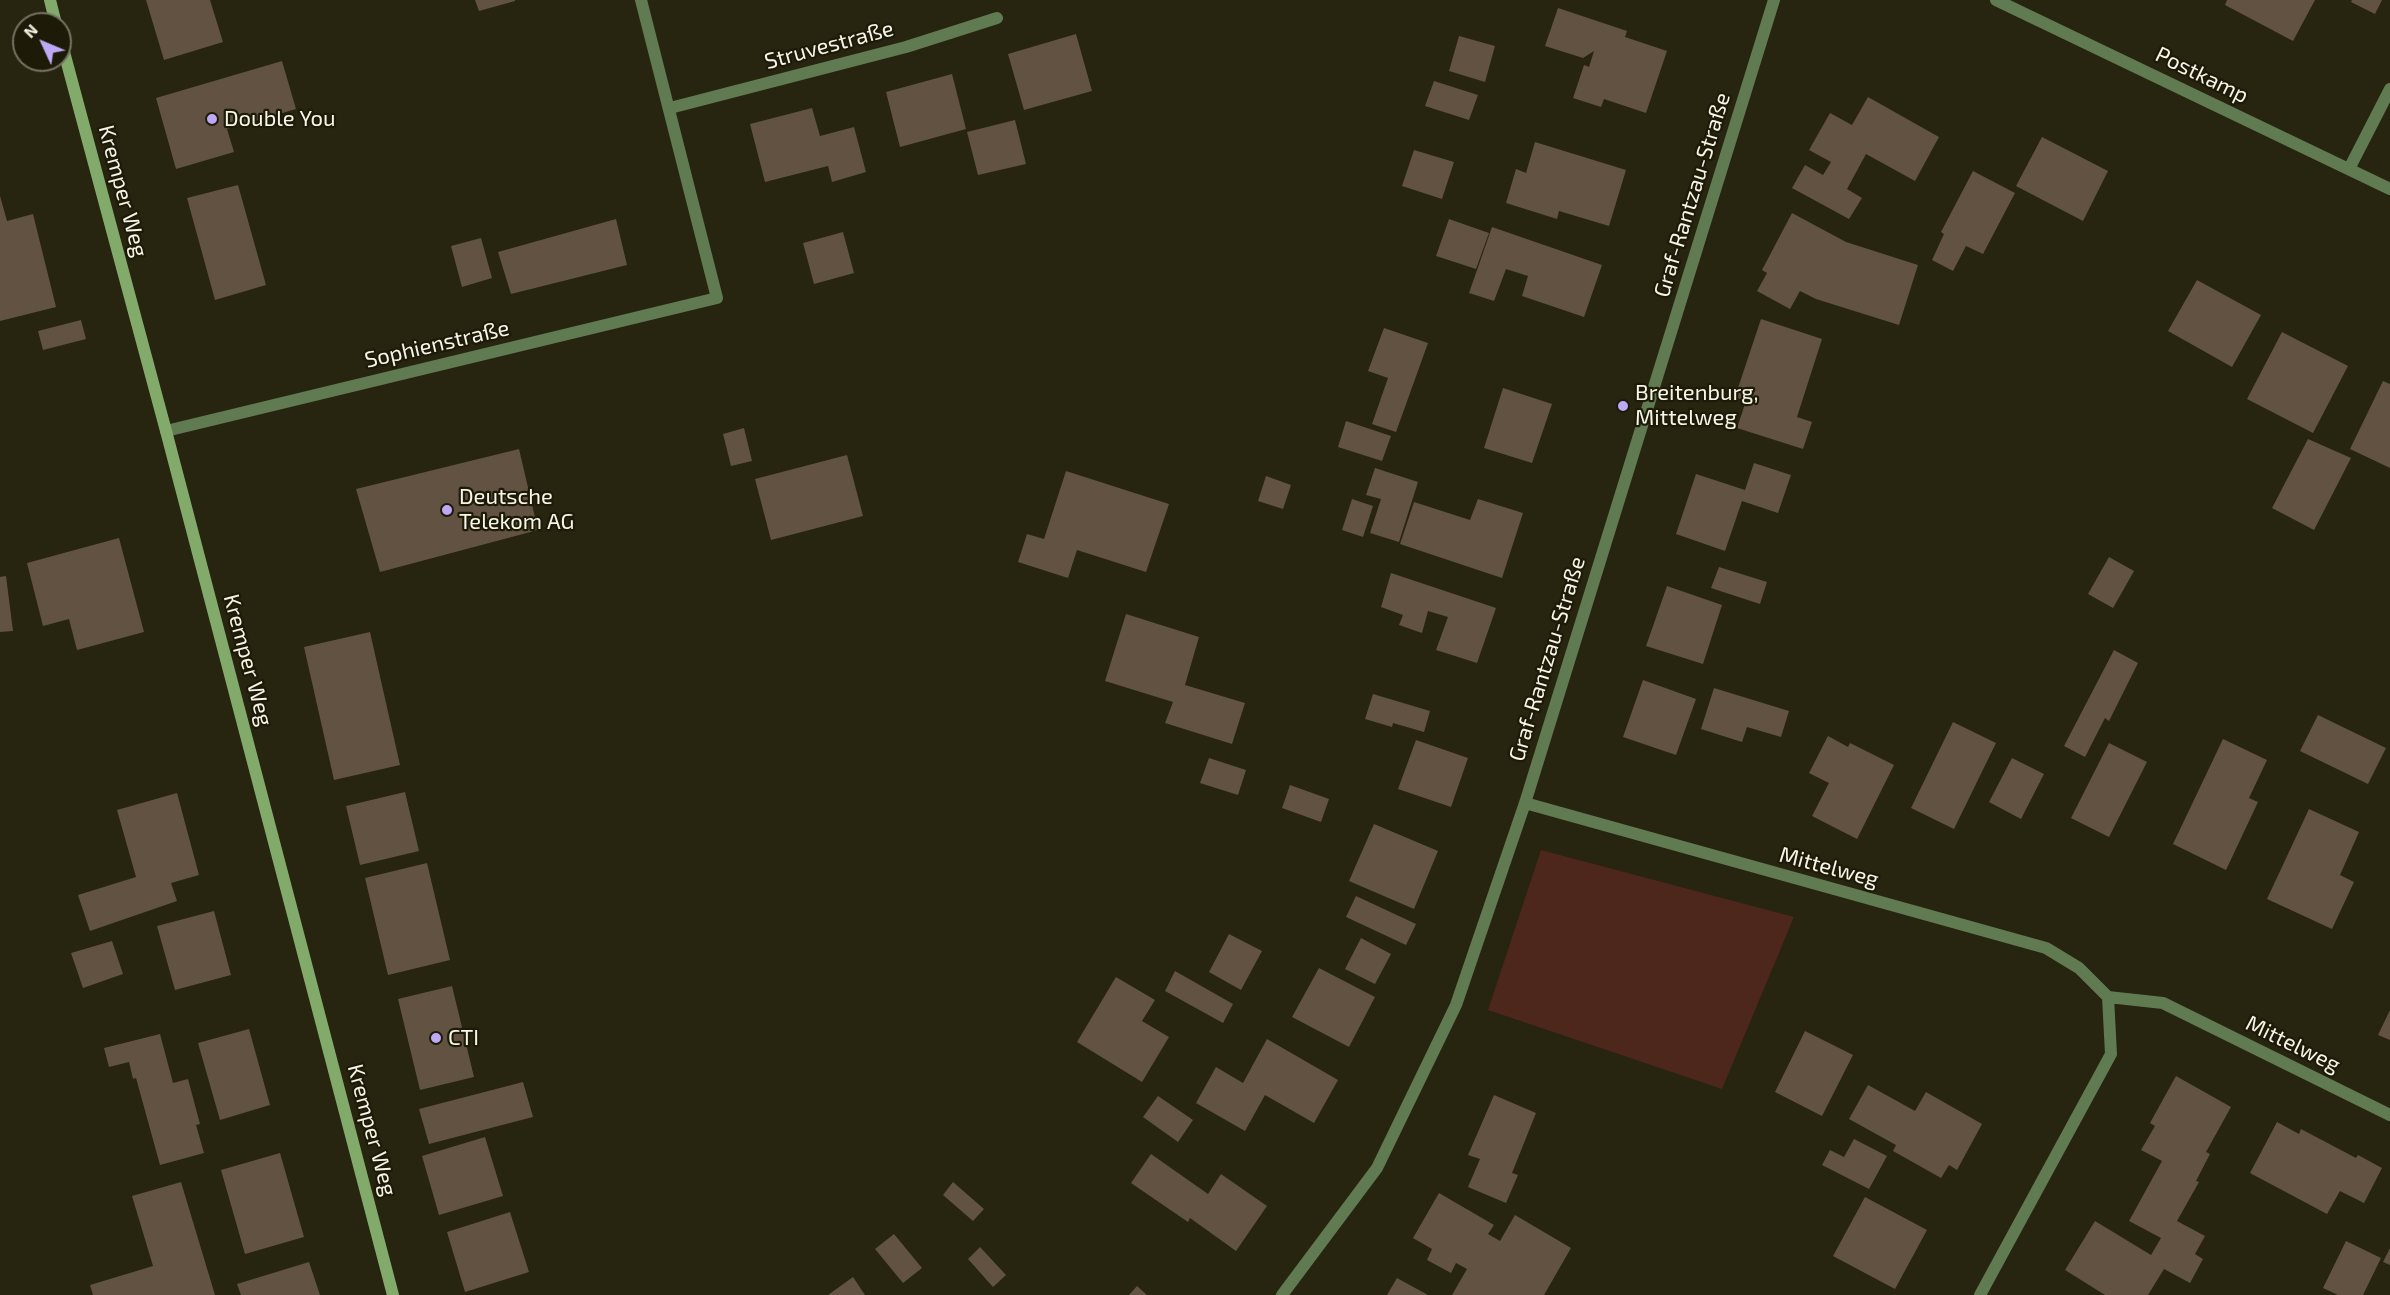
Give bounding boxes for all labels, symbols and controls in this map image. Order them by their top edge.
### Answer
north arrow [12,12,72,72]
street label: Struvestraße [762,15,896,75]
text: N [19,20,41,41]
street label: Postkamp [2151,41,2253,109]
street label: Graf-Rantzau-Straße [1648,89,1736,301]
place label: Double You [224,106,336,132]
marker: Double You [205,112,219,126]
street label: Kremper Weg [93,122,153,260]
street label: Sophienstraße [362,315,512,373]
place label: Breitenburg, Mittelweg [1635,380,1759,432]
marker: Breitenburg, Mittelweg [1616,399,1630,413]
place label: Deutsche Telekom AG [459,484,574,536]
marker: Deutsche Telekom AG [440,503,454,517]
street label: Graf-Rantzau-Straße [1503,553,1591,765]
street label: Kremper Weg [218,591,278,729]
street label: Mittelweg [1776,841,1882,893]
street label: Mittelweg [2242,1010,2344,1078]
place label: CTI [448,1025,479,1051]
marker: CTI [429,1031,443,1045]
street label: Kremper Weg [342,1061,402,1199]

